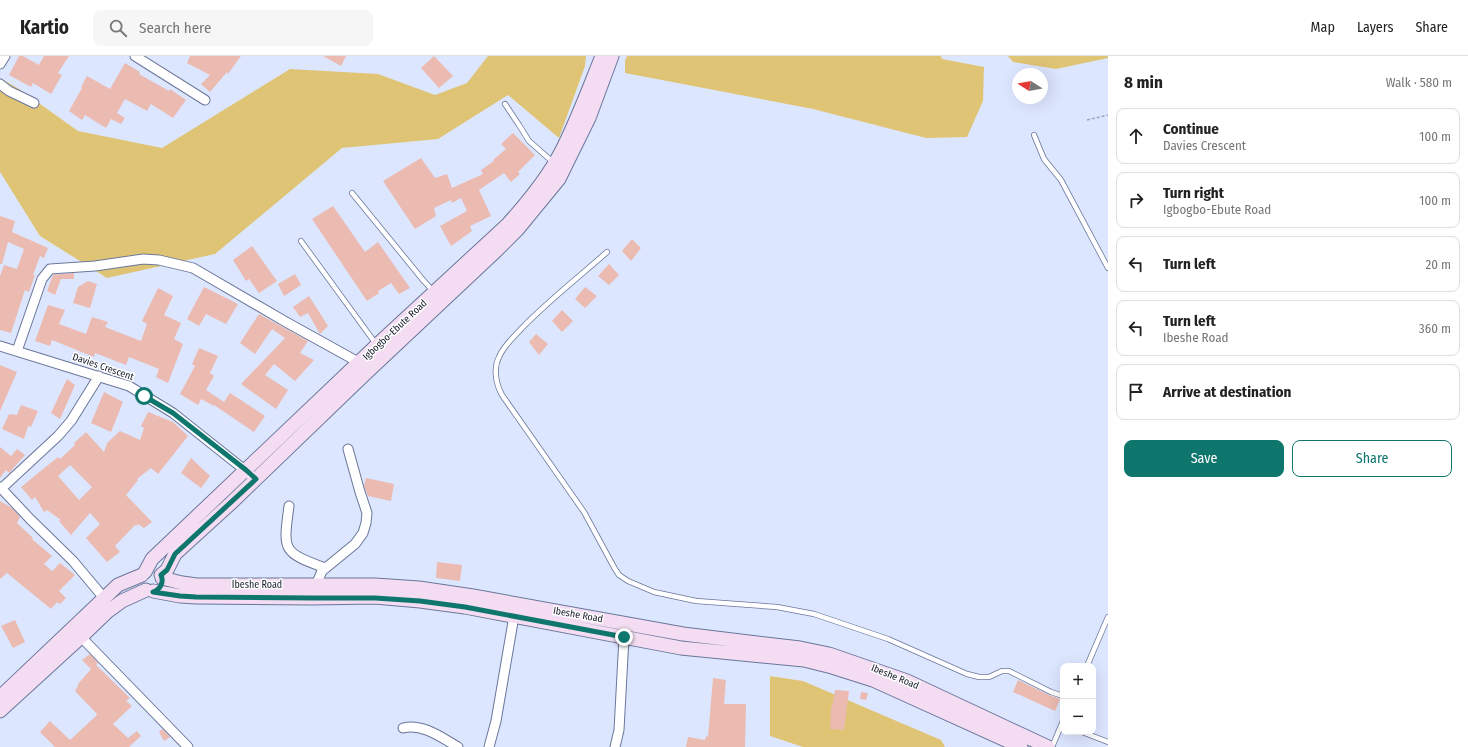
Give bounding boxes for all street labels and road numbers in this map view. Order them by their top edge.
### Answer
street label: Igbogbo-Ebute Road [360,297,430,363]
street label: Davies Crescent [71,351,136,383]
street label: Ibeshe Road [232,579,282,591]
street label: Ibeshe Road [552,605,604,625]
street label: Ibeshe Road [869,662,921,692]

